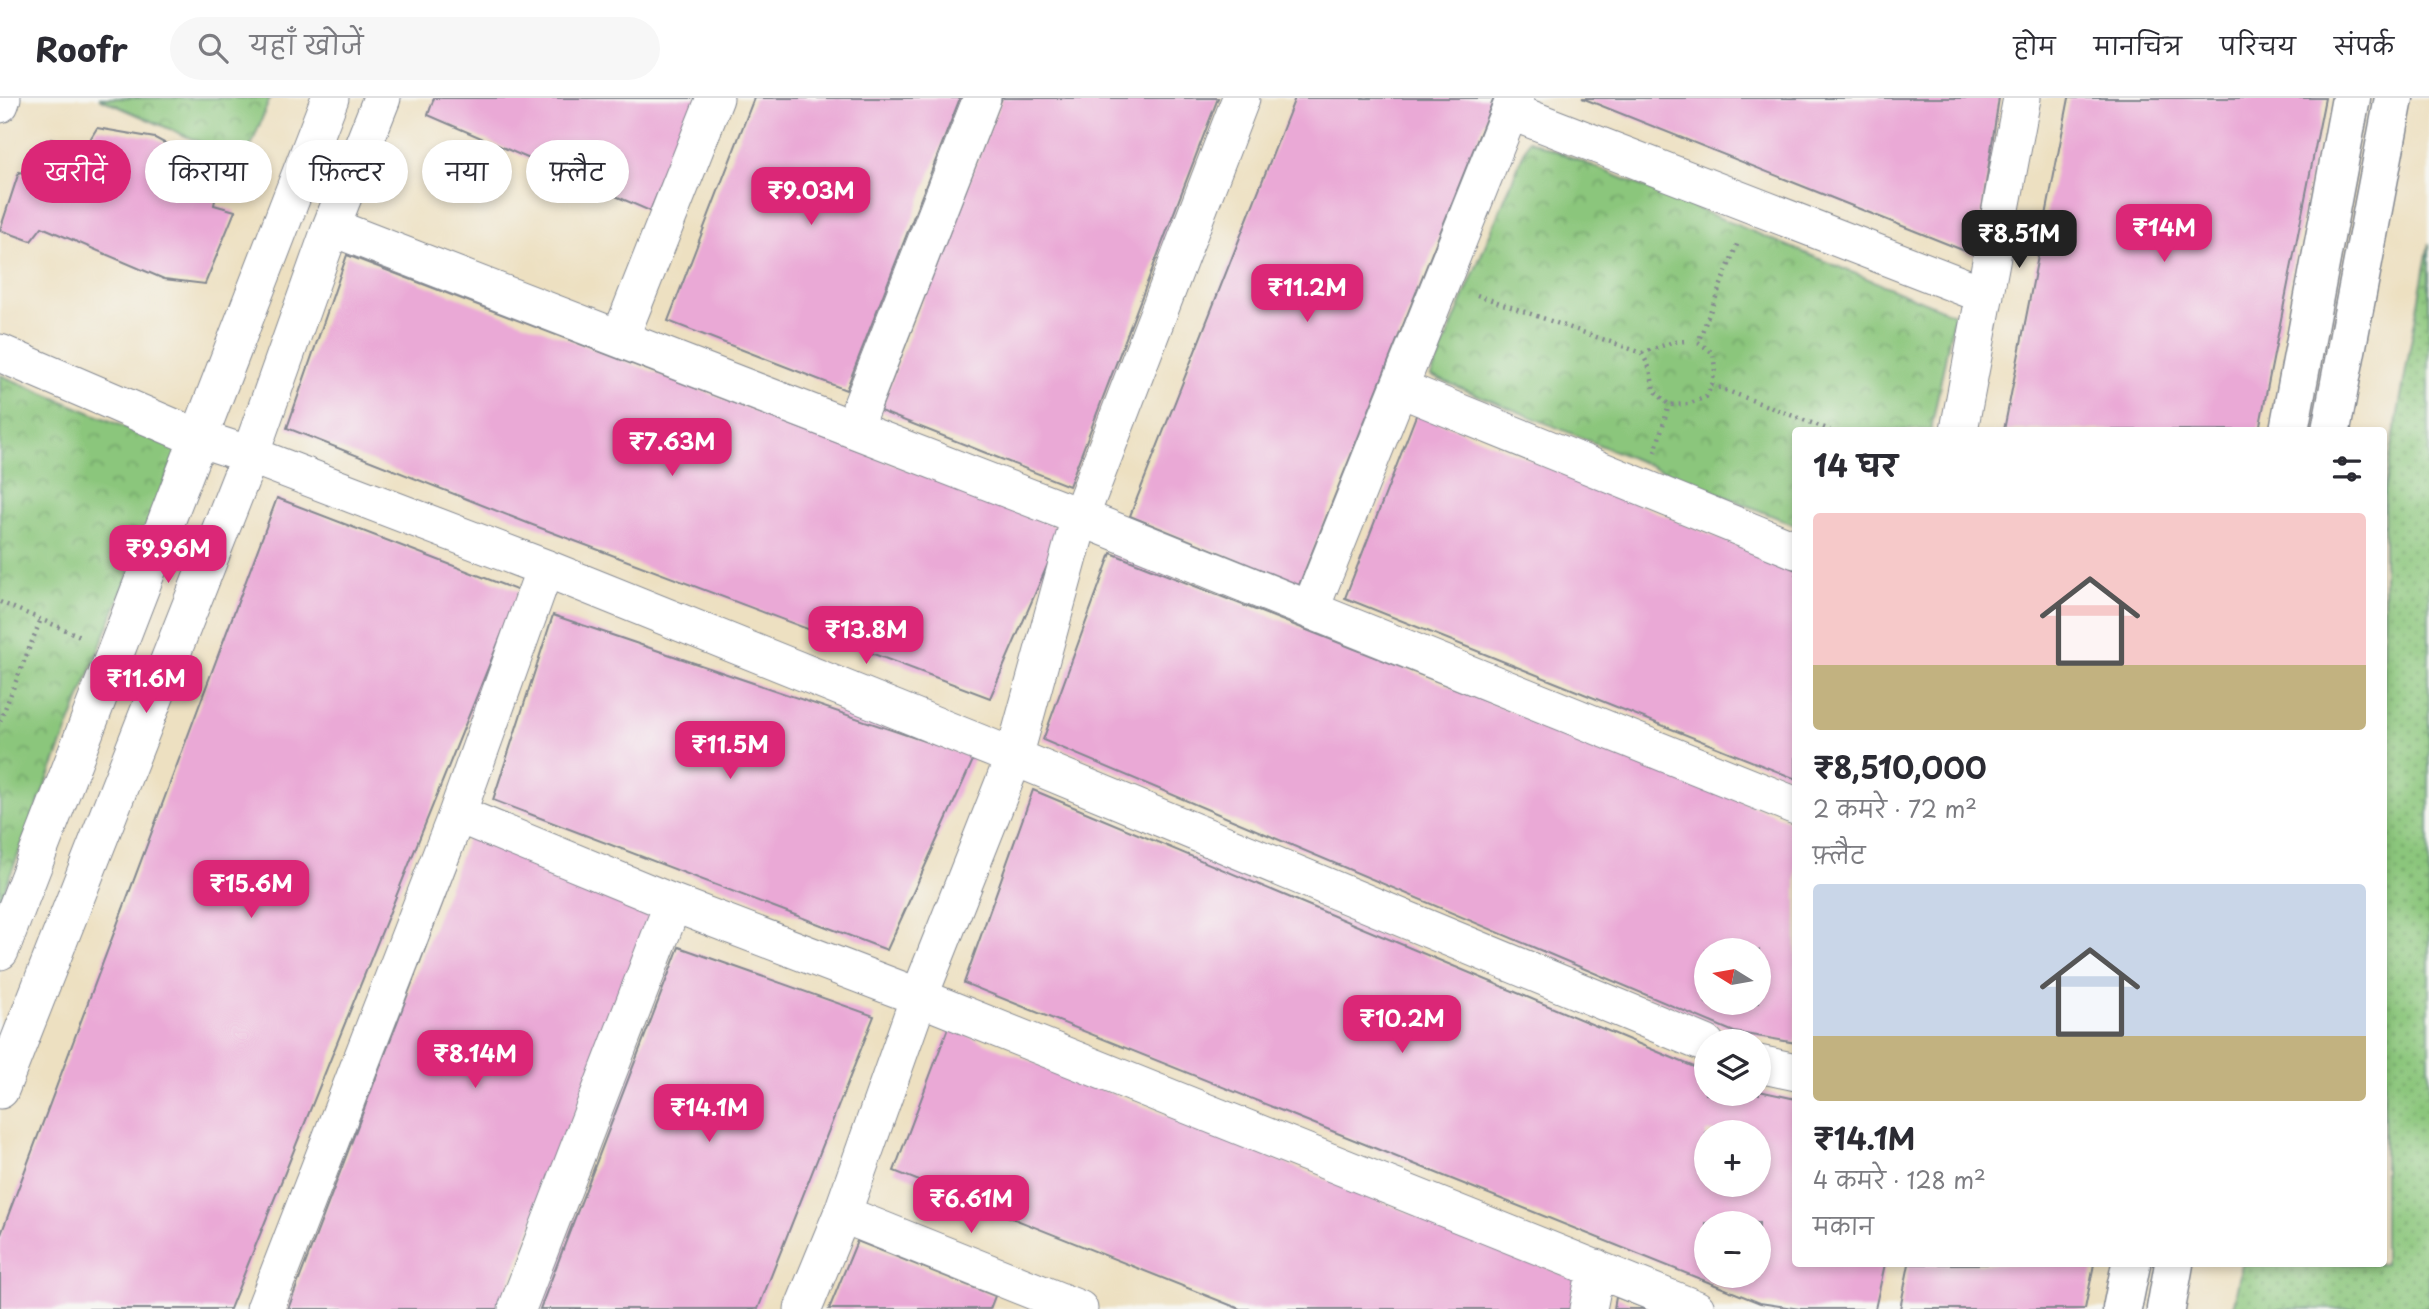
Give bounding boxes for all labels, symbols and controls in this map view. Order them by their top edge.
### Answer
search box [170,17,660,80]
text: Roofr [35,23,128,73]
text: यहाँ खोजें [250,25,363,64]
text: होम [2013,27,2056,63]
text: मानचित्र [2094,27,2182,63]
text: परिचय [2220,27,2296,63]
text: संपर्क [2334,27,2394,63]
icon: search [194,29,232,67]
chip: खरीदें [21,140,131,203]
chip: किराया [145,140,272,203]
chip: फ़िल्टर [286,140,408,203]
chip: नया [422,140,512,203]
chip: फ़्लैट [526,140,629,203]
pin: ₹9.03M [754,167,868,227]
text: ₹9.03M [767,172,855,207]
pin: ₹14M [2123,204,2205,264]
text: ₹14M [2132,209,2196,244]
pin: ₹8.51M [1962,211,2076,270]
text: ₹8.51M [1978,215,2060,250]
pin: ₹11.2M [1250,264,1364,324]
text: ₹11.2M [1267,269,1347,304]
pin: ₹7.63M [615,418,729,478]
text: ₹7.63M [629,423,715,458]
text: 14 घर [1813,442,1898,487]
icon: filters [2328,450,2366,488]
pin: ₹9.96M [111,526,225,585]
text: ₹9.96M [125,530,211,565]
icon: home [2027,558,2153,684]
pin: ₹13.8M [809,606,923,666]
text: ₹13.8M [824,611,908,646]
pin: ₹11.6M [89,656,203,715]
text: ₹11.6M [106,660,186,695]
pin: ₹11.5M [673,722,787,781]
text: ₹11.5M [691,726,769,761]
text: ₹8,510,000 [1813,744,1987,789]
text: 2 कमरे · 72 m² [1813,791,1977,826]
text: फ़्लैट [1813,837,1865,872]
pin: ₹15.6M [194,860,308,920]
text: ₹15.6M [209,865,293,900]
icon: home [2027,929,2153,1055]
north arrow [1694,938,1771,1015]
map controls [1694,938,1771,1288]
pin: ₹10.2M [1345,996,1459,1055]
text: ₹10.2M [1359,1000,1445,1035]
button: layers [1694,1029,1771,1106]
pin: ₹8.14M [418,1030,532,1090]
text: ₹8.14M [433,1035,517,1070]
pin: ₹14.1M [652,1084,766,1144]
text: ₹14.1M [670,1089,748,1124]
text: ₹14.1M [1813,1115,1915,1160]
button: + [1694,1120,1771,1197]
text: 4 कमरे · 128 m² [1813,1162,1986,1197]
pin: ₹6.61M [914,1176,1028,1235]
text: ₹6.61M [929,1180,1013,1215]
text: मकान [1813,1208,1874,1243]
button: − [1694,1211,1771,1288]

